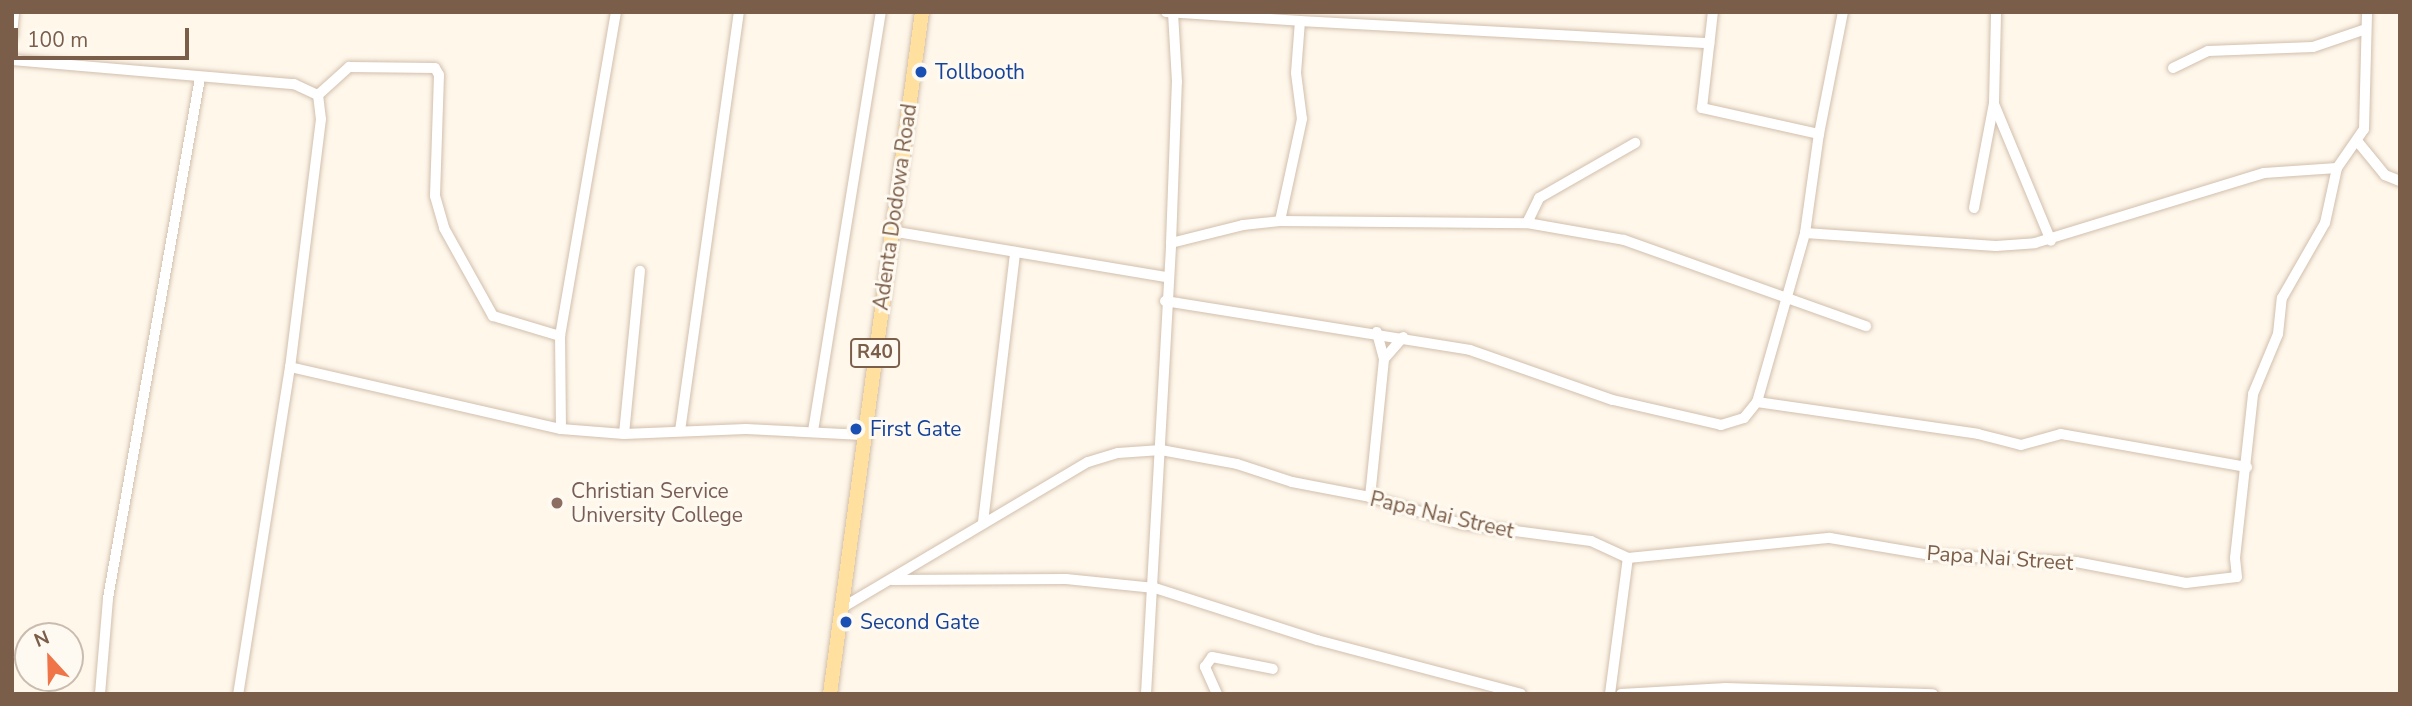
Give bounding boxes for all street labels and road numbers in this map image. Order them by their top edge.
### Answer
street label: Adenta Dodowa Road [868,102,922,312]
road number: R40 [849,338,901,368]
street label: Papa Nai Street [1368,486,1516,544]
street label: Papa Nai Street [1926,540,2074,576]

